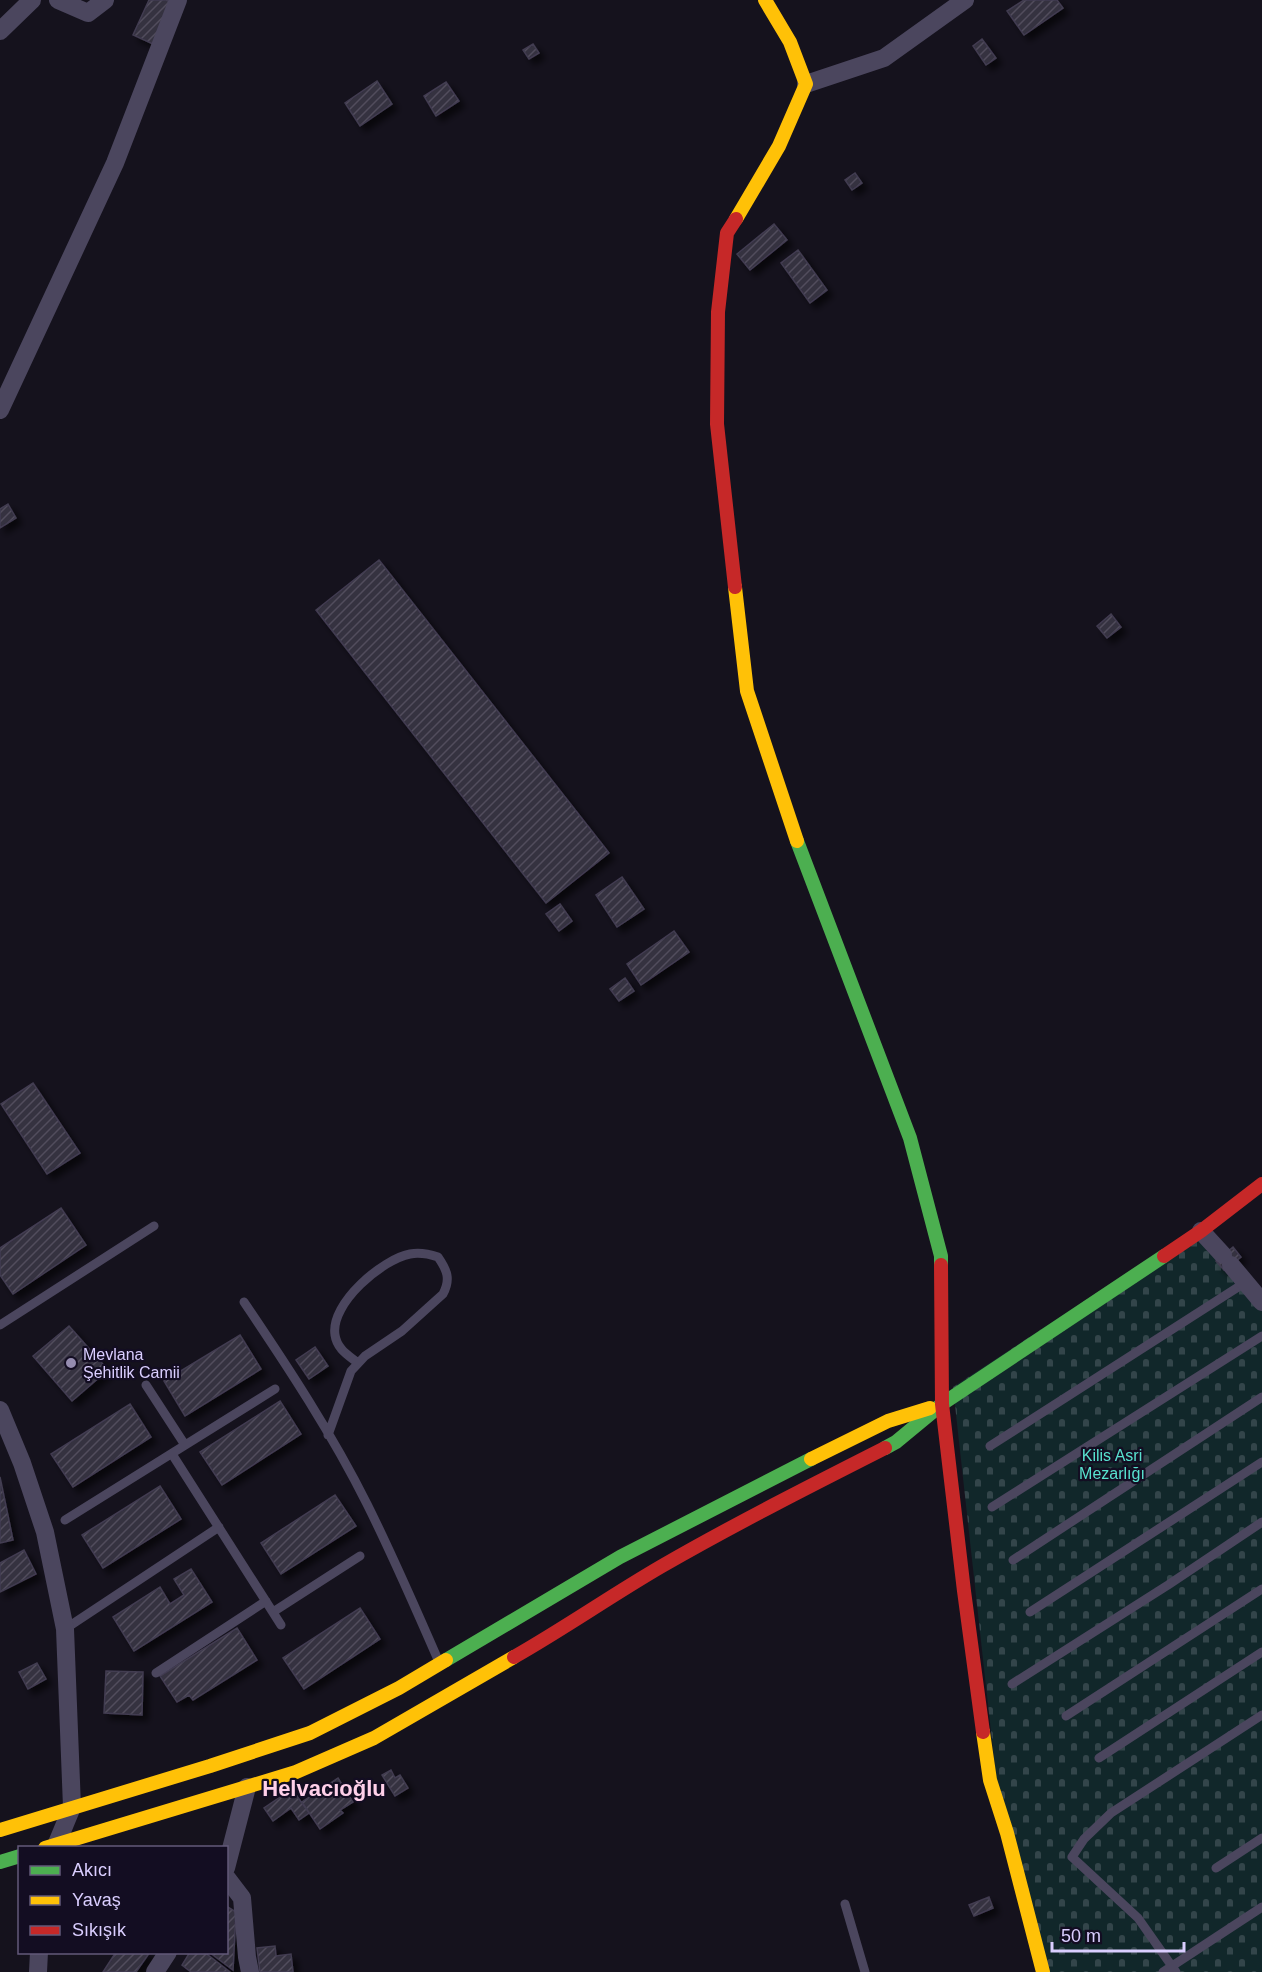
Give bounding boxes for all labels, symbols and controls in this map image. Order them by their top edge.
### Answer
place label: Mevlana Şehitlik Camii [83,1346,180,1381]
marker: Mevlana Şehitlik Camii [64,1356,78,1370]
park label: Kilis Asri Mezarlığı [1079,1447,1145,1482]
district label: Helvacıoğlu [262,1776,386,1801]
legend [18,1846,228,1954]
text: Akıcı [72,1860,112,1880]
text: Yavaş [72,1890,121,1910]
scale bar [1052,1915,1184,1953]
text: Sıkışık [72,1920,127,1940]
text: 50 m [1061,1926,1101,1946]

